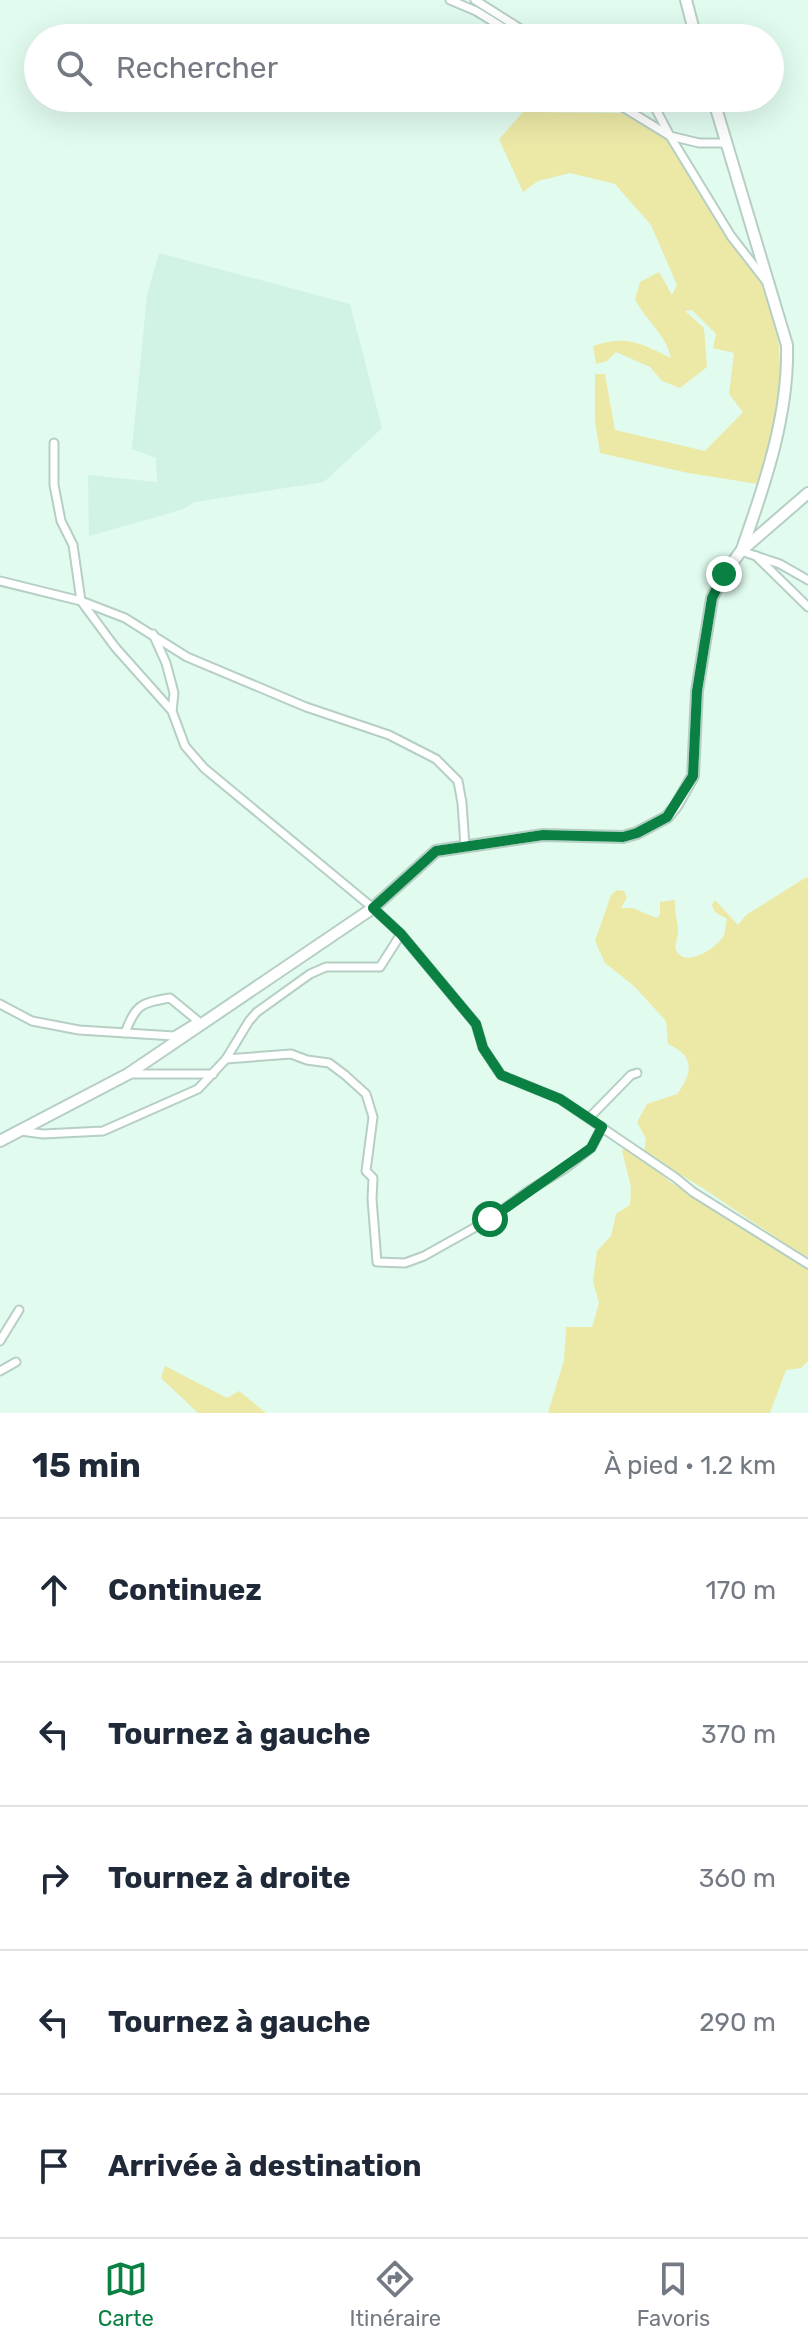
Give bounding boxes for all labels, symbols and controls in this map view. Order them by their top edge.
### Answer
search box [24,24,784,112]
icon: search [52,46,96,90]
text: Rechercher [116,50,278,86]
route end [706,556,742,592]
route start [472,1201,508,1237]
text: 15 min [32,1445,141,1486]
text: À pied · 1.2 km [604,1450,776,1481]
icon: ahead [32,1568,76,1612]
text: Continuez [108,1572,262,1608]
text: 170 m [706,1575,776,1606]
icon: left [32,1712,76,1756]
text: Tournez à gauche [108,1716,371,1752]
text: 370 m [701,1719,776,1750]
icon: right [32,1856,76,1900]
text: Tournez à droite [108,1860,351,1896]
text: 360 m [699,1863,776,1894]
icon: left [32,2000,76,2044]
text: Tournez à gauche [108,2004,371,2040]
text: 290 m [699,2007,776,2038]
icon: arrive [32,2144,76,2188]
text: Arrivée à destination [108,2148,422,2184]
tab: Carte [98,2257,154,2332]
tab: Itinéraire [349,2257,441,2332]
tab: Favoris [637,2257,710,2332]

